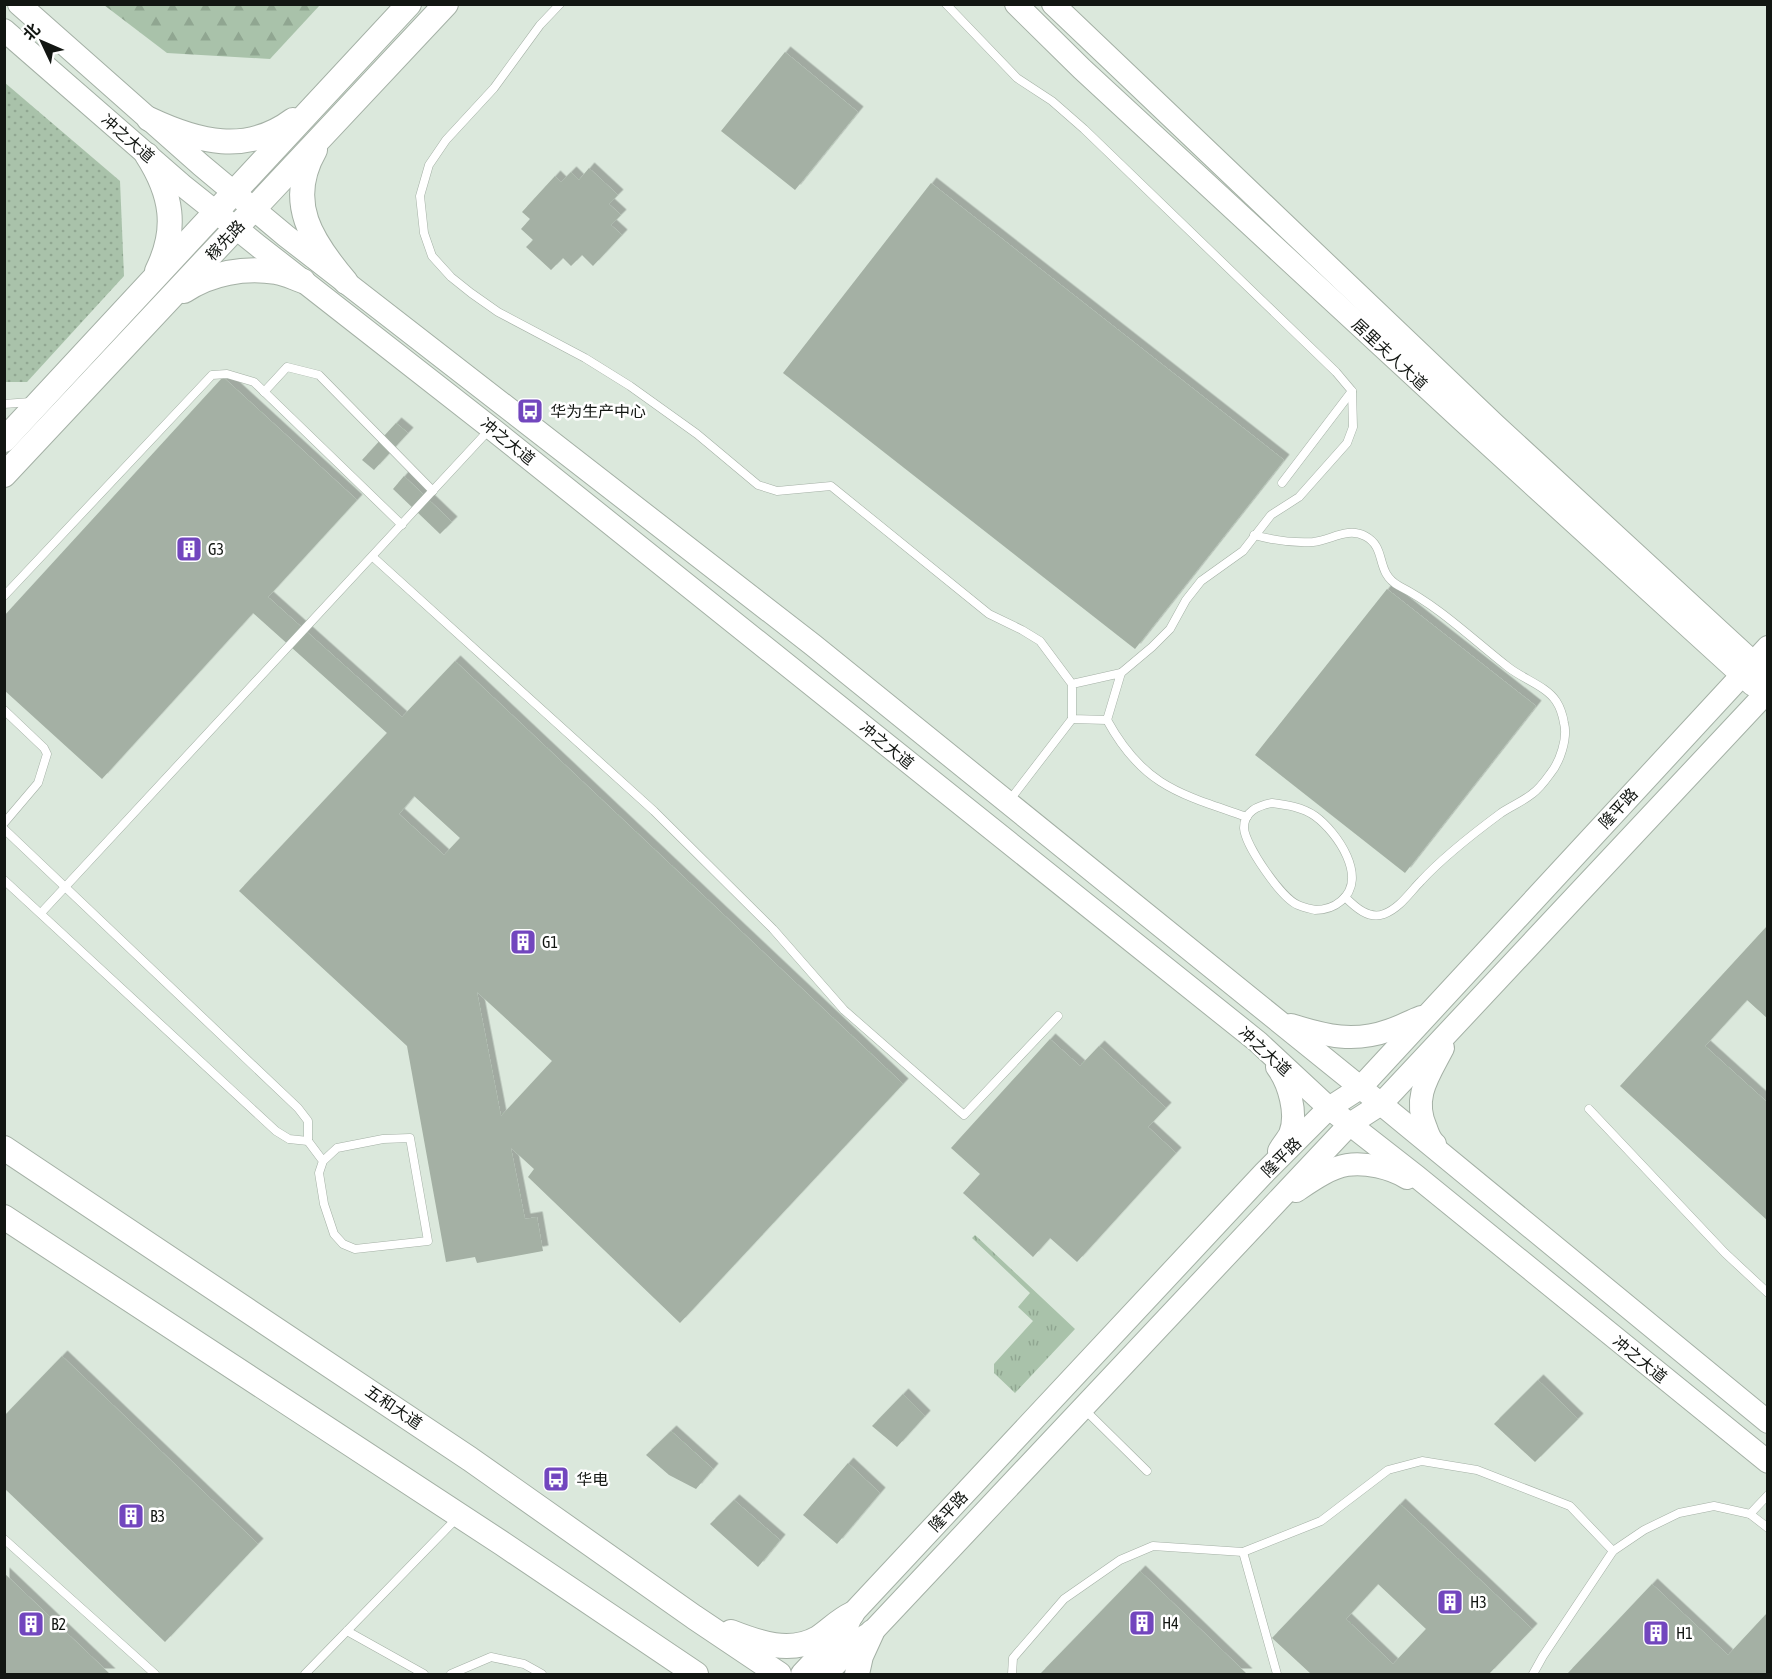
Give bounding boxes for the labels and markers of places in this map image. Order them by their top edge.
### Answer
bus stop icon: 华为生产中心 [515,396,545,426]
place label: 华为生产中心 [550,402,646,420]
building icon: G3 [174,534,204,564]
place label: G3 [208,540,224,558]
building icon: G1 [508,927,538,957]
place label: G1 [542,933,558,951]
bus stop icon: 华电 [541,1464,571,1494]
place label: 华电 [576,1470,608,1488]
building icon: B3 [116,1501,146,1531]
place label: B3 [150,1507,165,1525]
building icon: H3 [1435,1587,1465,1617]
place label: H3 [1470,1593,1487,1611]
building icon: H4 [1127,1608,1157,1638]
building icon: B2 [16,1609,46,1639]
place label: H4 [1162,1614,1179,1632]
place label: B2 [51,1615,66,1633]
building icon: H1 [1641,1618,1671,1648]
place label: H1 [1676,1624,1693,1642]

